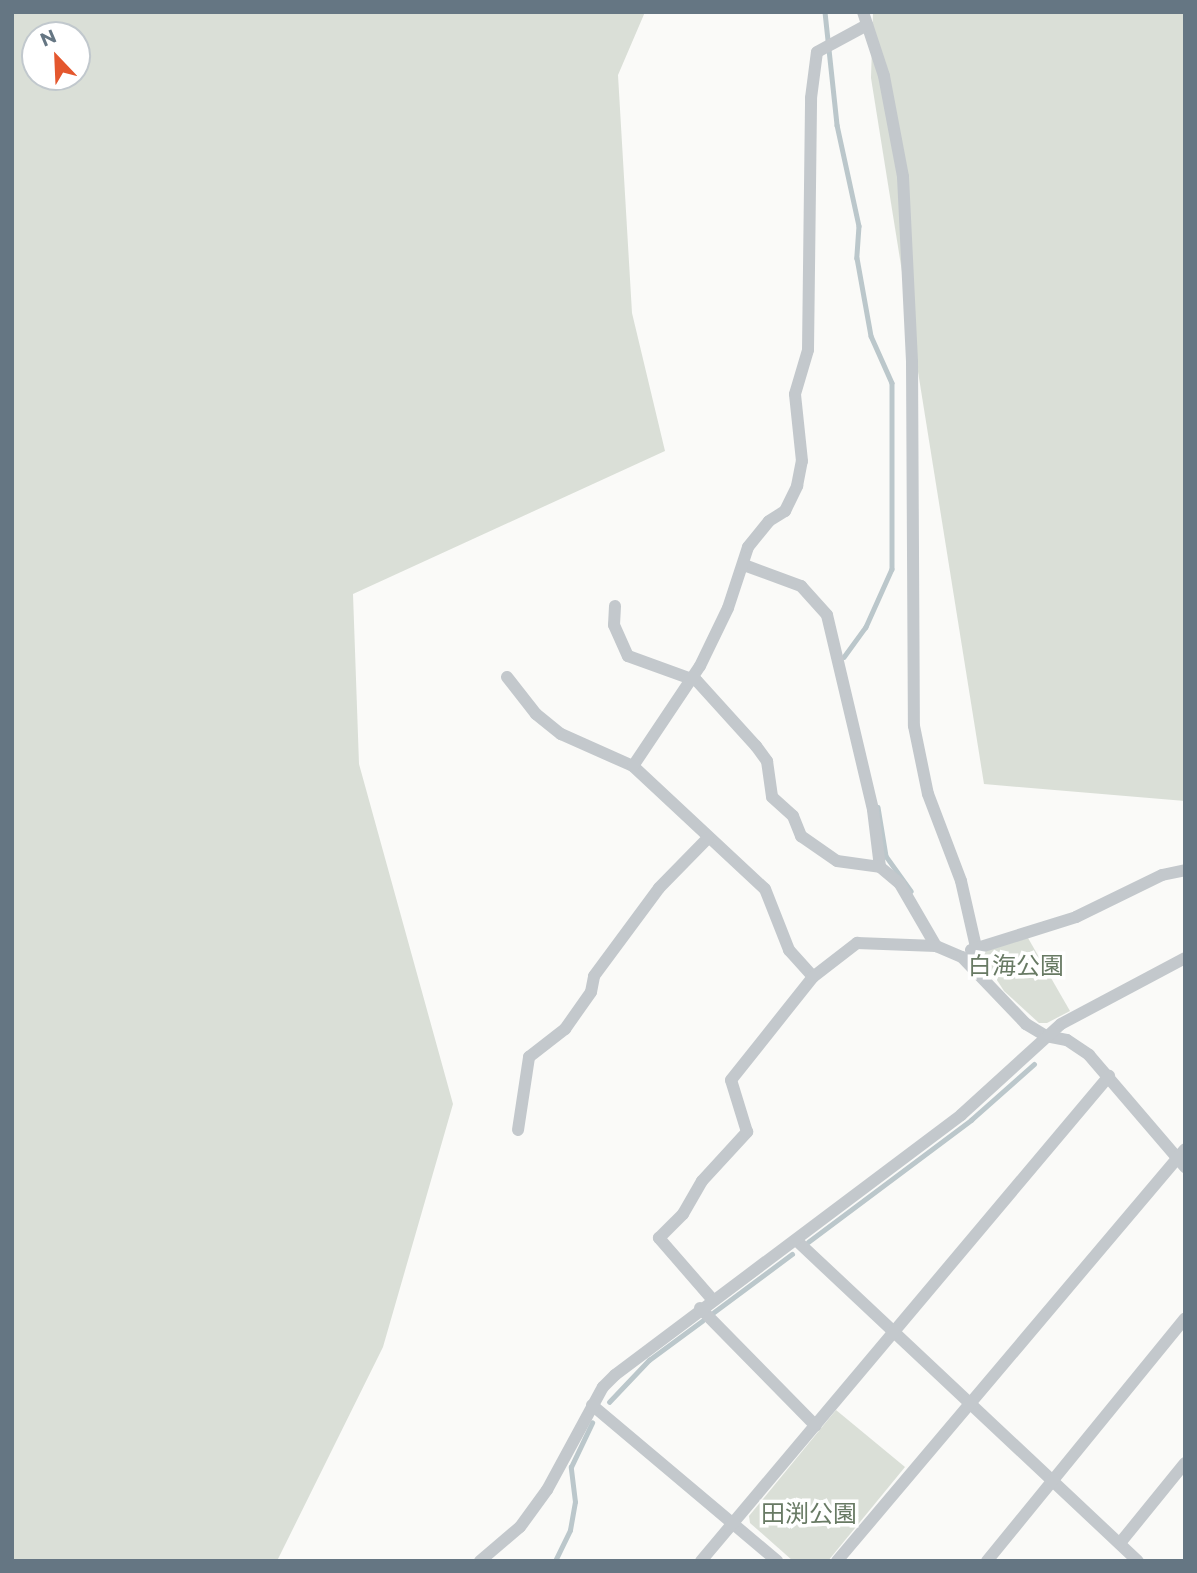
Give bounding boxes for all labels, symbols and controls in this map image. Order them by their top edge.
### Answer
north arrow [21,21,91,91]
text: N [37,24,60,52]
park label: 白海公園 [968,952,1064,980]
park label: 田渕公園 [761,1500,857,1528]

